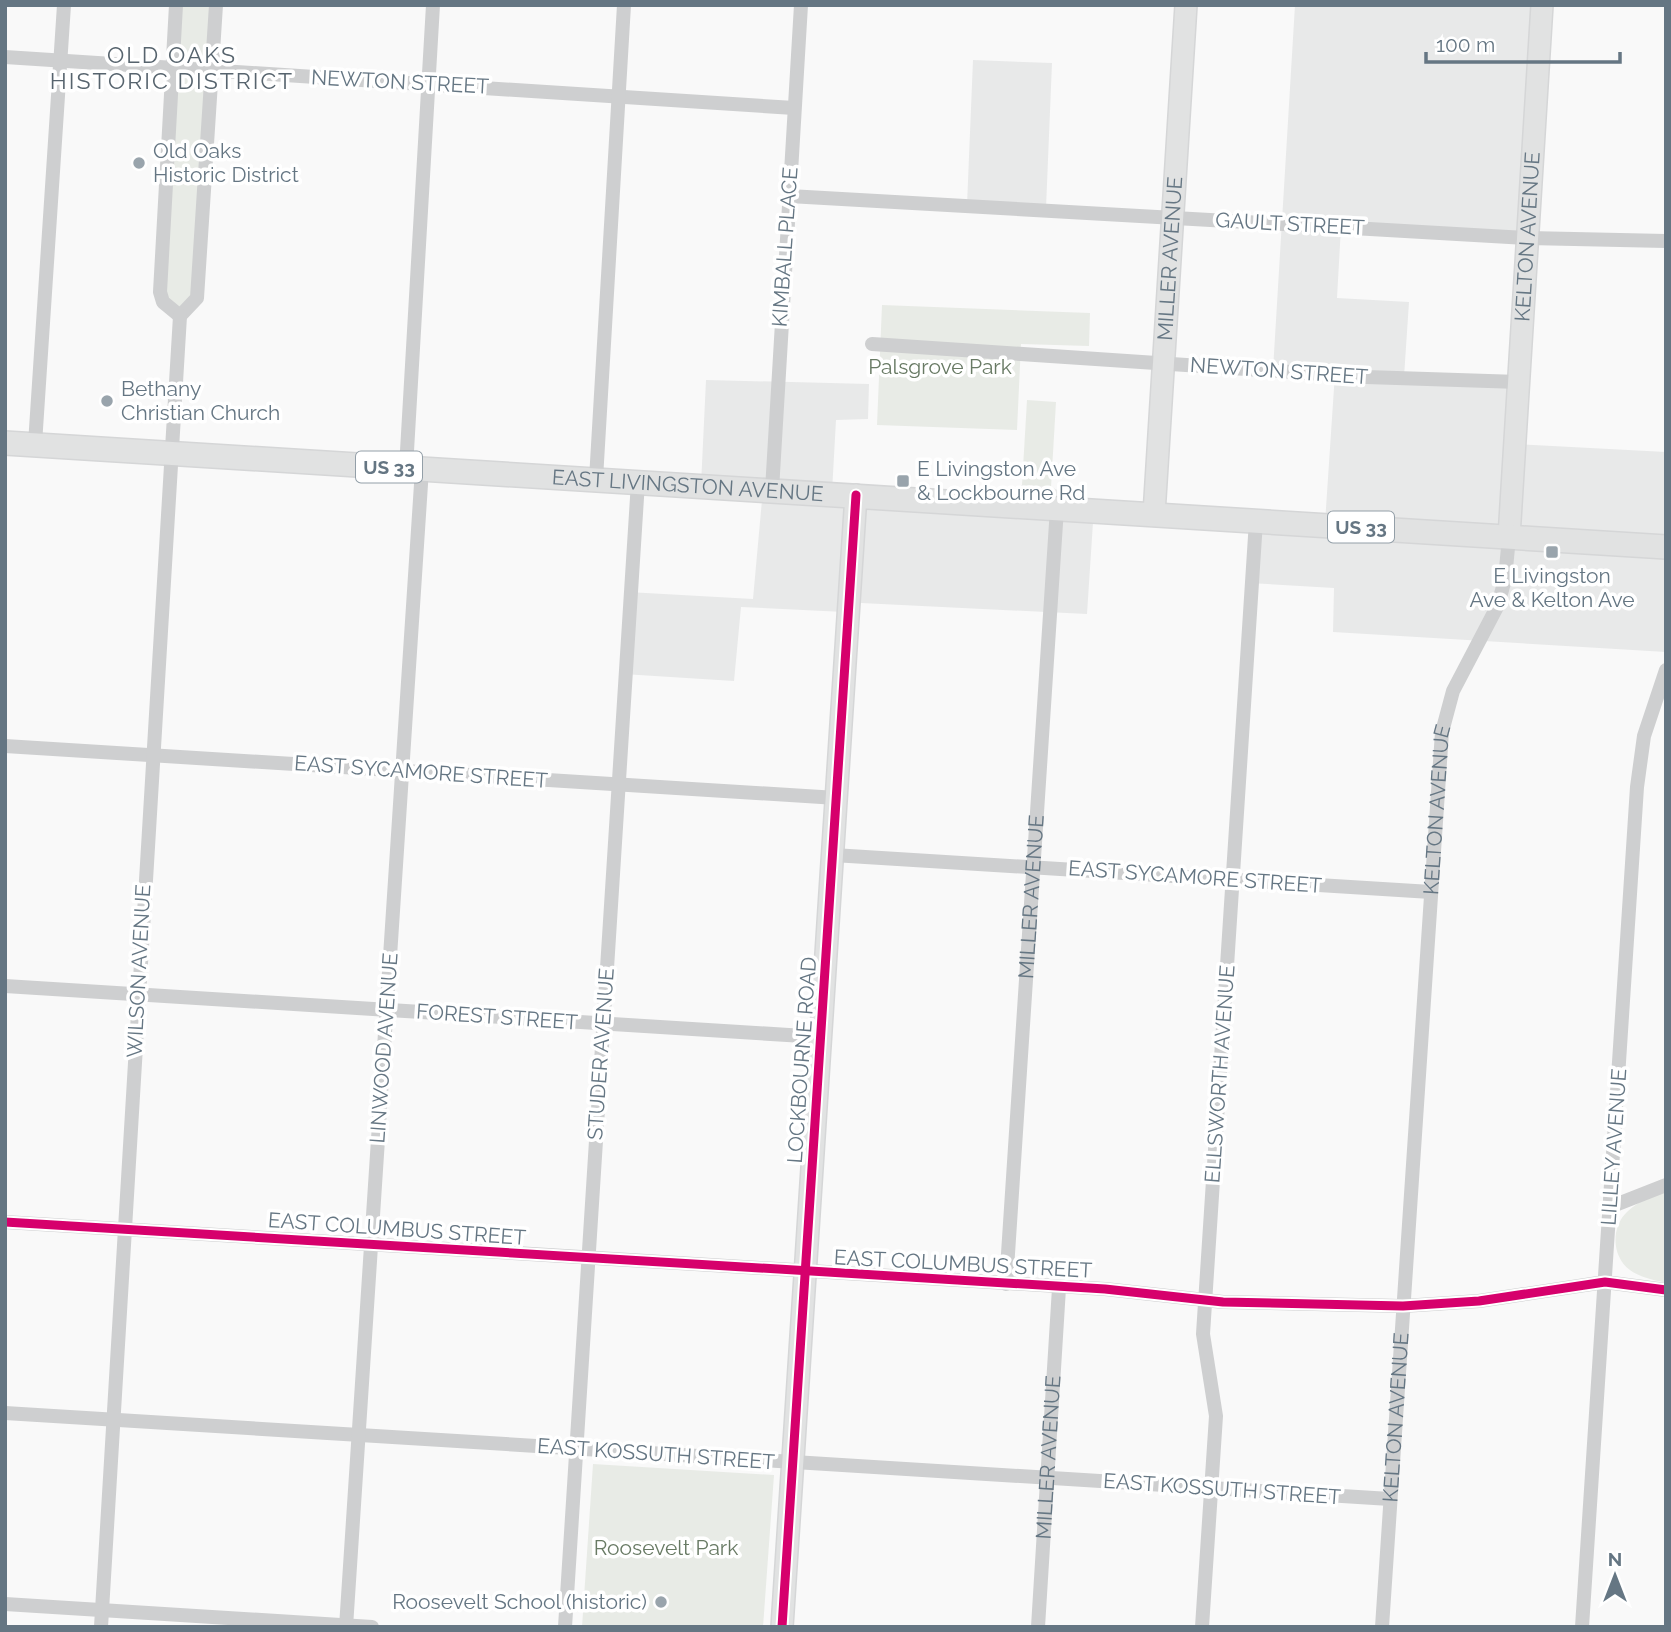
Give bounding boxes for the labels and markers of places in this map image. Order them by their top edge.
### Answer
place label: Old Oaks Historic District [153,138,299,187]
marker: Old Oaks Historic District [131,155,147,171]
place label: Bethany Christian Church [121,376,280,425]
marker: Bethany Christian Church [99,393,115,409]
place label: E Livingston Ave & Lockbourne Rd [917,456,1085,505]
marker: E Livingston Ave & Lockbourne Rd [895,473,911,489]
marker: E Livingston Ave & Kelton Ave [1544,544,1560,560]
place label: E Livingston Ave & Kelton Ave [1469,563,1635,612]
place label: Roosevelt School (historic) [392,1589,647,1614]
marker: Roosevelt School (historic) [653,1594,669,1610]

